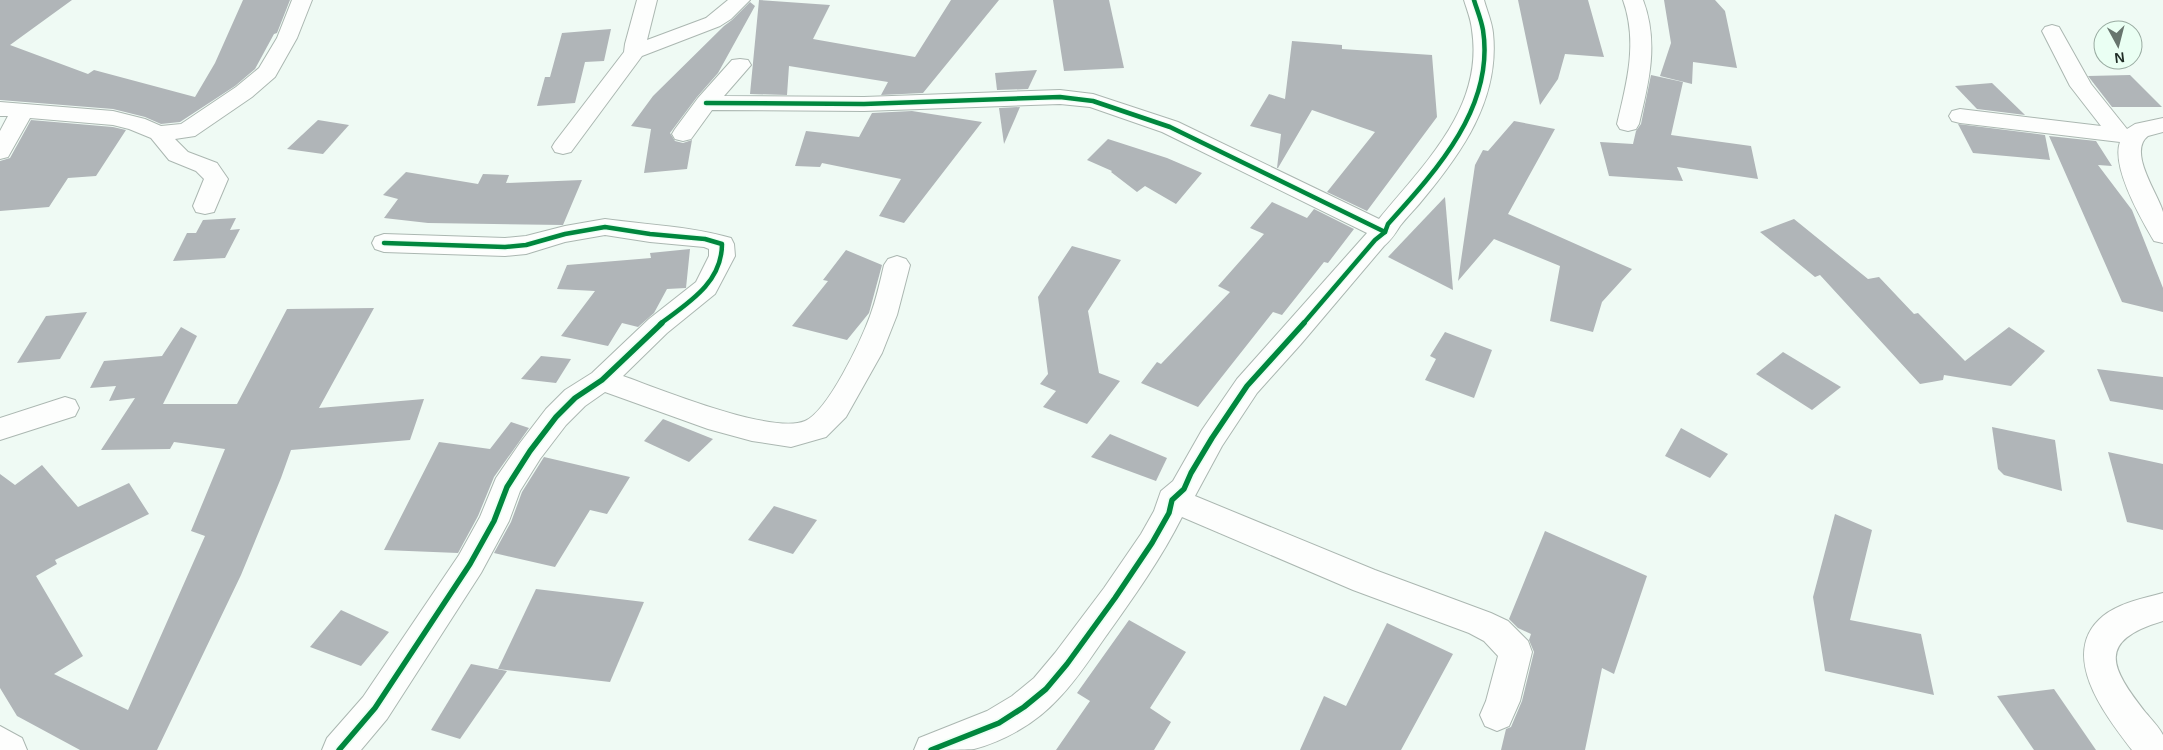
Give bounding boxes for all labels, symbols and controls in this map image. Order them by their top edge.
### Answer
north arrow [2093,20,2143,70]
text: N [2114,49,2126,66]

